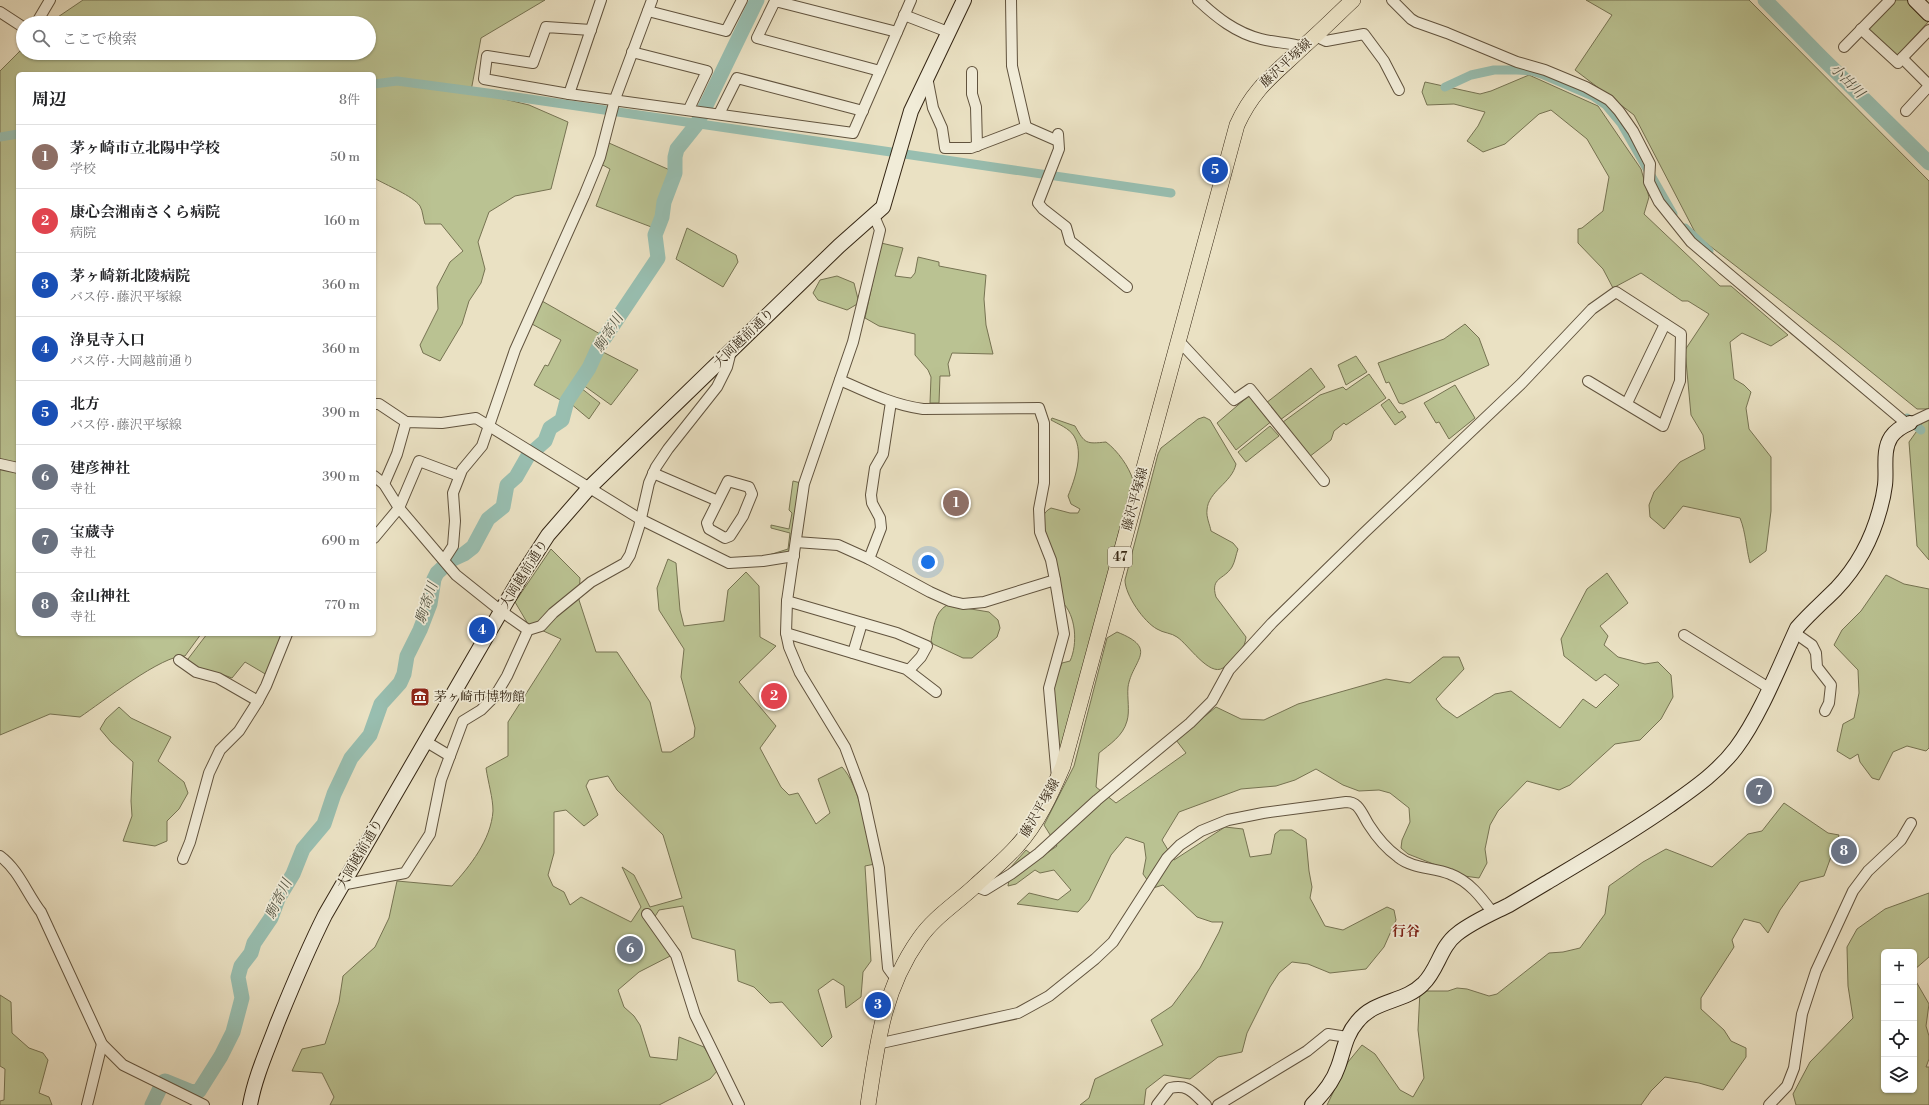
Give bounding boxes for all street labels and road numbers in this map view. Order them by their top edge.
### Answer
street label: 藤沢平塚線 [1257,35,1315,91]
street label: 大岡越前通り [710,305,778,371]
street label: 藤沢平塚線 [1119,466,1151,532]
street label: 大岡越前通り [497,537,551,611]
road number: 47 [1108,547,1132,567]
street label: 藤沢平塚線 [1017,776,1063,840]
street label: 大岡越前通り [334,816,386,892]

